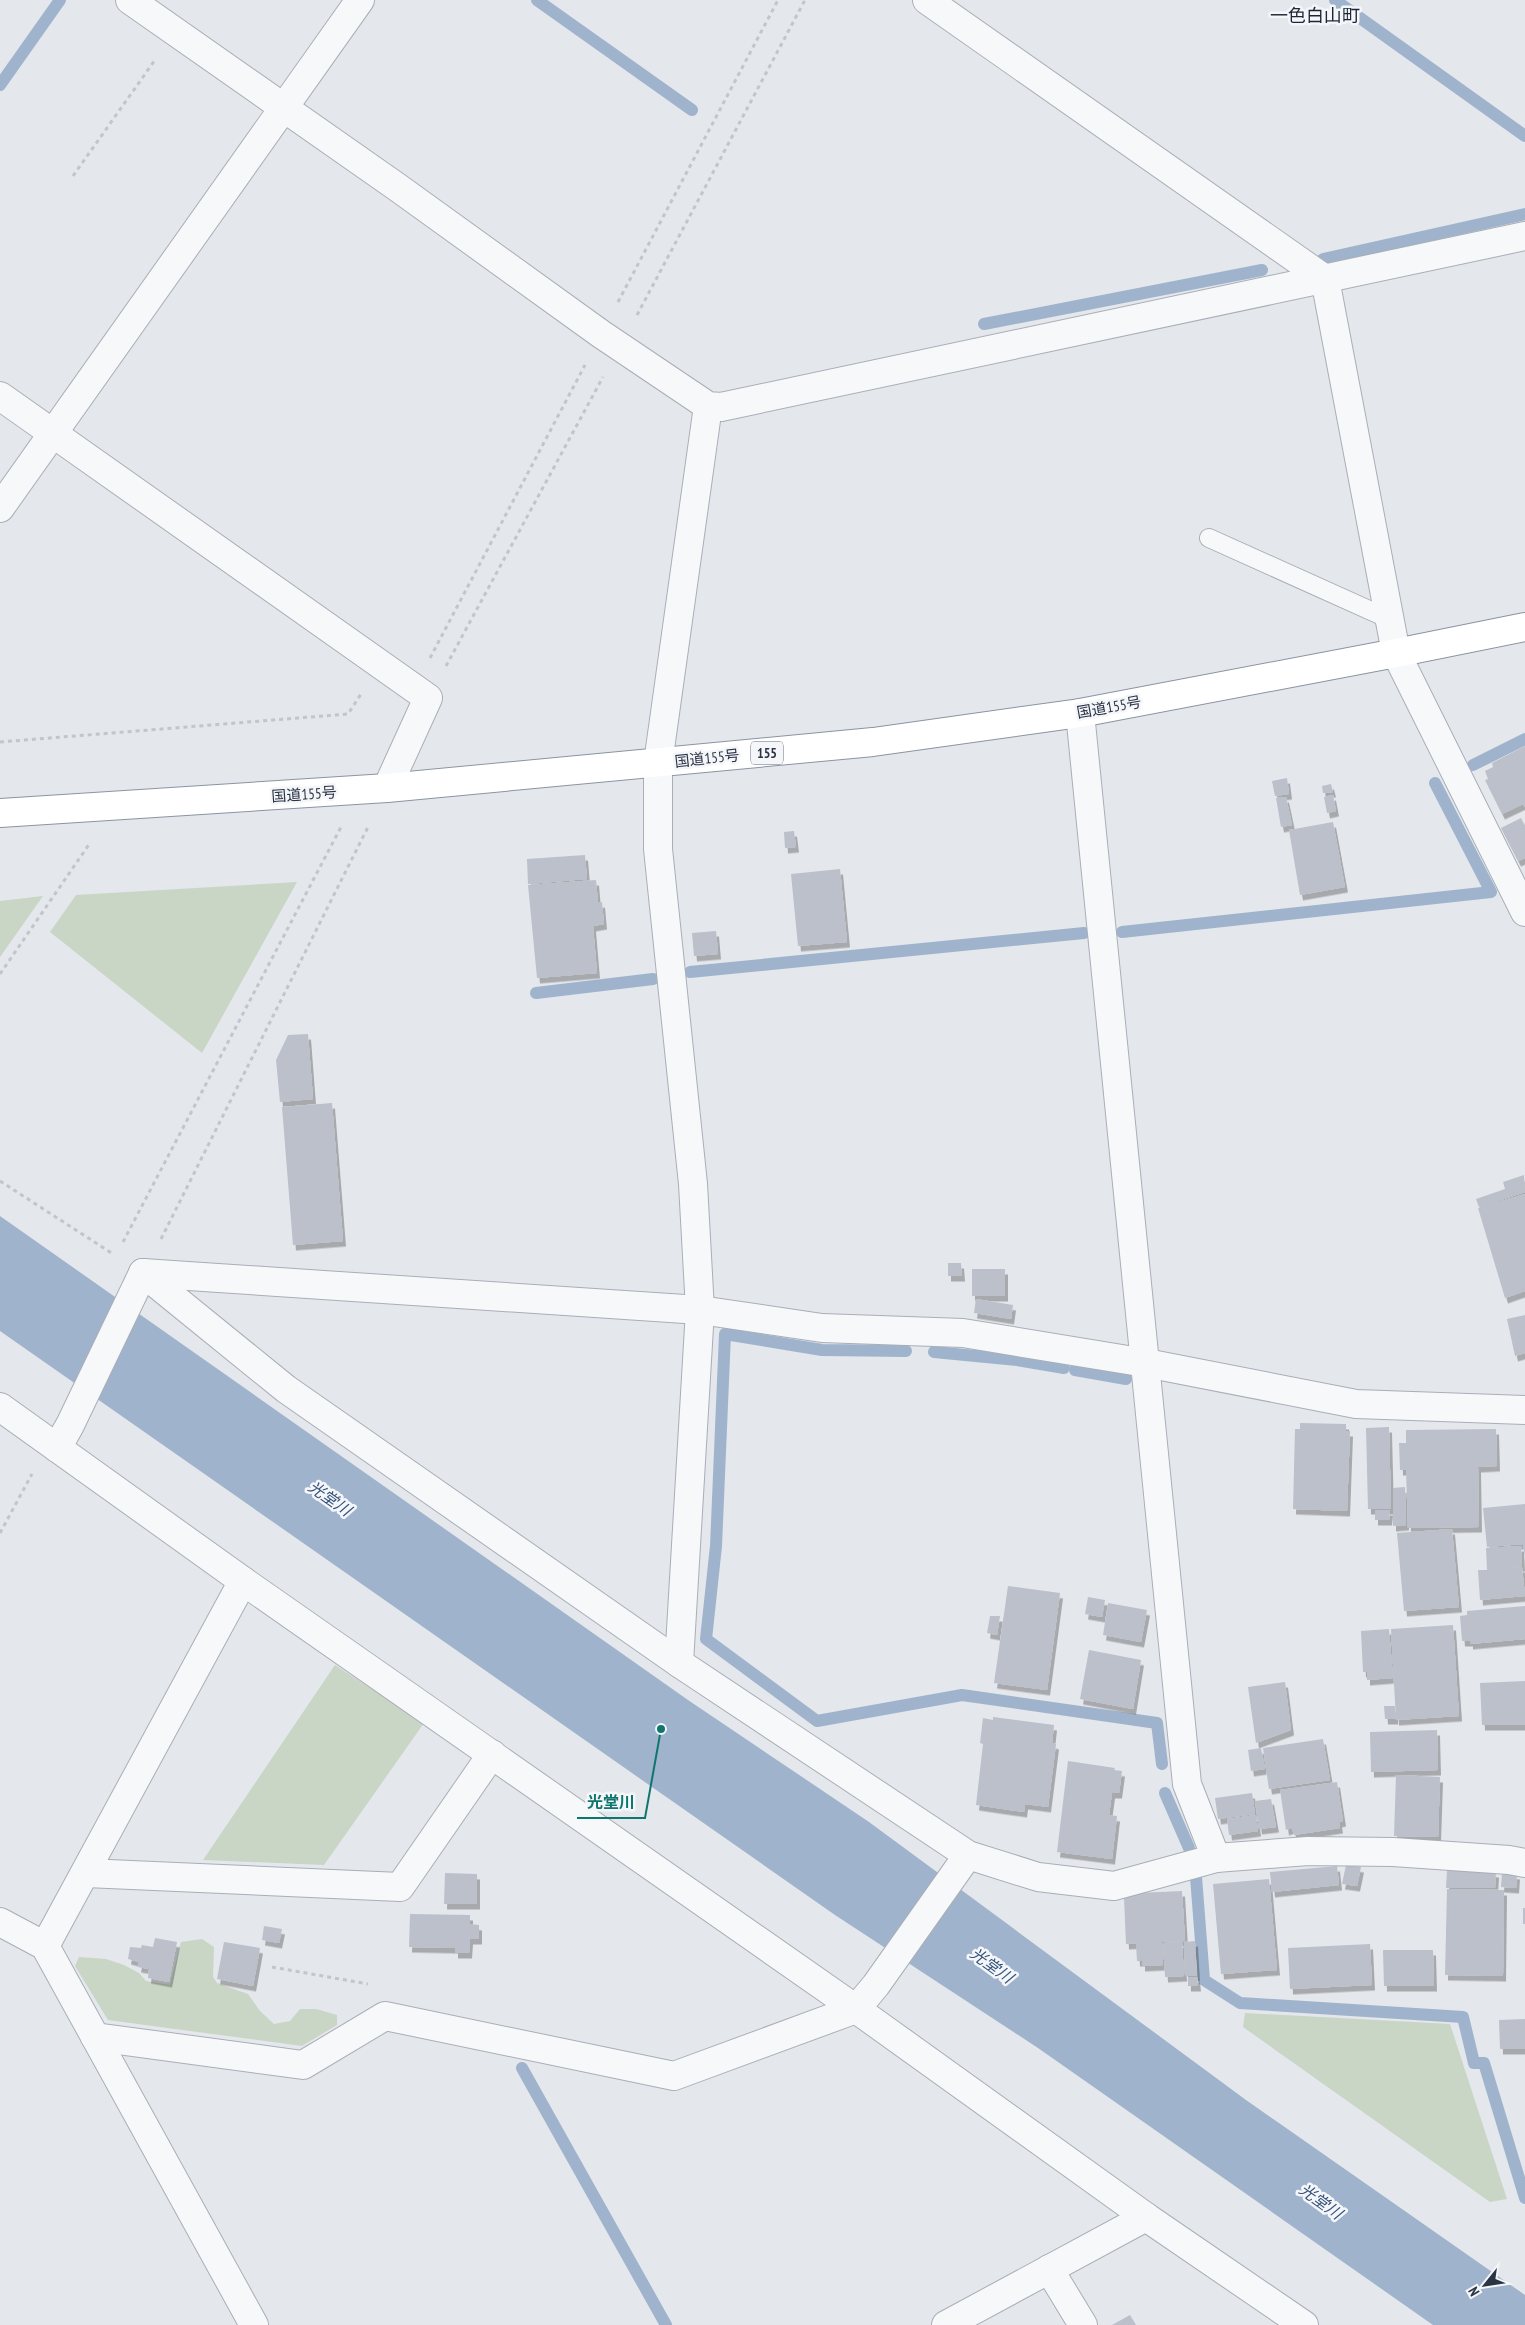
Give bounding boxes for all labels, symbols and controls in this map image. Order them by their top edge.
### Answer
district label: 一色白山町 [1270,4,1360,27]
street label: 国道155号 [1075,692,1143,722]
road number: 155 [751,741,783,764]
street label: 国道155号 [674,745,740,771]
street label: 国道155号 [271,782,337,806]
water label: 光堂川 [305,1476,357,1521]
callout: 光堂川 [577,1787,645,1818]
text: 光堂川 [587,1792,635,1812]
water label: 光堂川 [967,1943,1019,1988]
water label: 光堂川 [1296,2179,1348,2224]
north arrow [1460,2260,1510,2310]
text: N [1464,2284,1483,2299]

